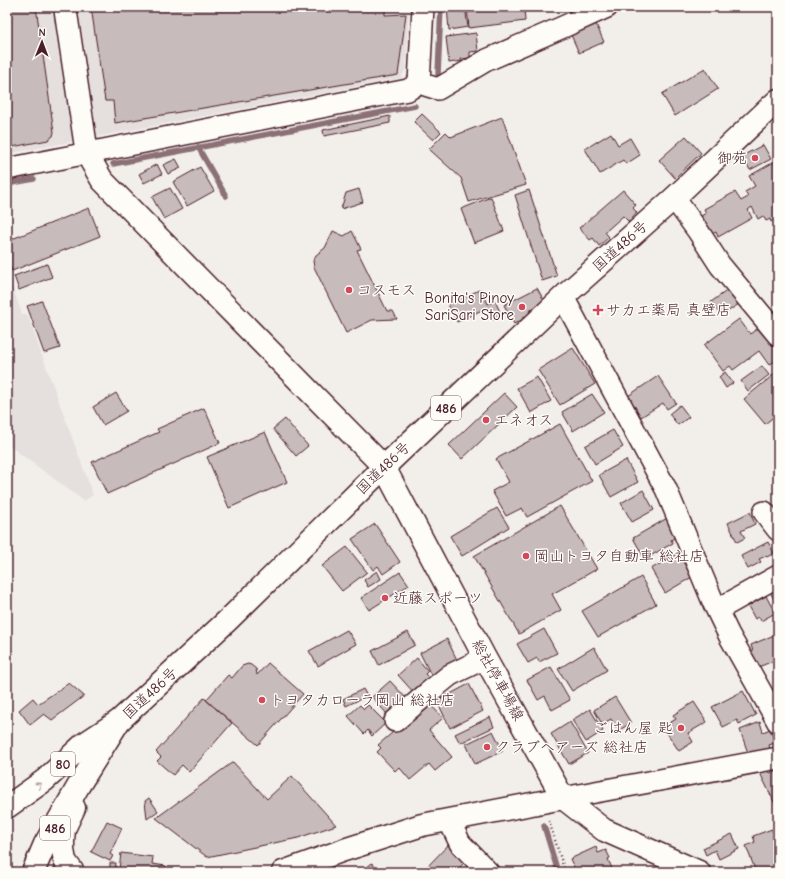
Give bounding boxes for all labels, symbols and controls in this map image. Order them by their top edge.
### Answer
north arrow [22,22,62,62]
text: N [38,26,46,39]
place label: 御苑 [717,149,747,167]
marker: 御苑 [750,153,760,163]
street label: 国道486号 [589,217,651,275]
place label: コスモス [357,281,416,299]
marker: コスモス [344,285,354,295]
place label: Bonita's Pinoy SariSari Store [425,289,514,324]
place label: サカエ薬局 真壁店 [606,301,731,319]
marker: Bonita's Pinoy SariSari Store [517,302,527,312]
marker: サカエ薬局 真壁店 [593,305,603,315]
road number: 486 [431,396,461,420]
place label: エネオス [494,411,553,429]
marker: エネオス [481,415,491,425]
street label: 国道486号 [352,438,414,498]
place label: 岡山トヨタ自動車 総社店 [534,547,704,565]
marker: 岡山トヨタ自動車 総社店 [521,551,531,561]
place label: 近藤スポーツ [393,589,483,607]
marker: 近藤スポーツ [380,593,390,603]
street label: 総社停車場線 [468,636,528,724]
street label: 国道486号 [119,663,181,723]
place label: トヨタカローラ岡山 総社店 [270,691,455,709]
marker: トヨタカローラ岡山 総社店 [257,695,267,705]
place label: ごはん屋 匙 [593,719,673,737]
marker: ごはん屋 匙 [676,723,686,733]
place label: クラブヘアーズ 総社店 [495,738,648,756]
marker: クラブヘアーズ 総社店 [482,742,492,752]
road number: 80 [51,752,75,776]
one-way arrow [35,782,42,790]
road number: 486 [40,816,70,840]

